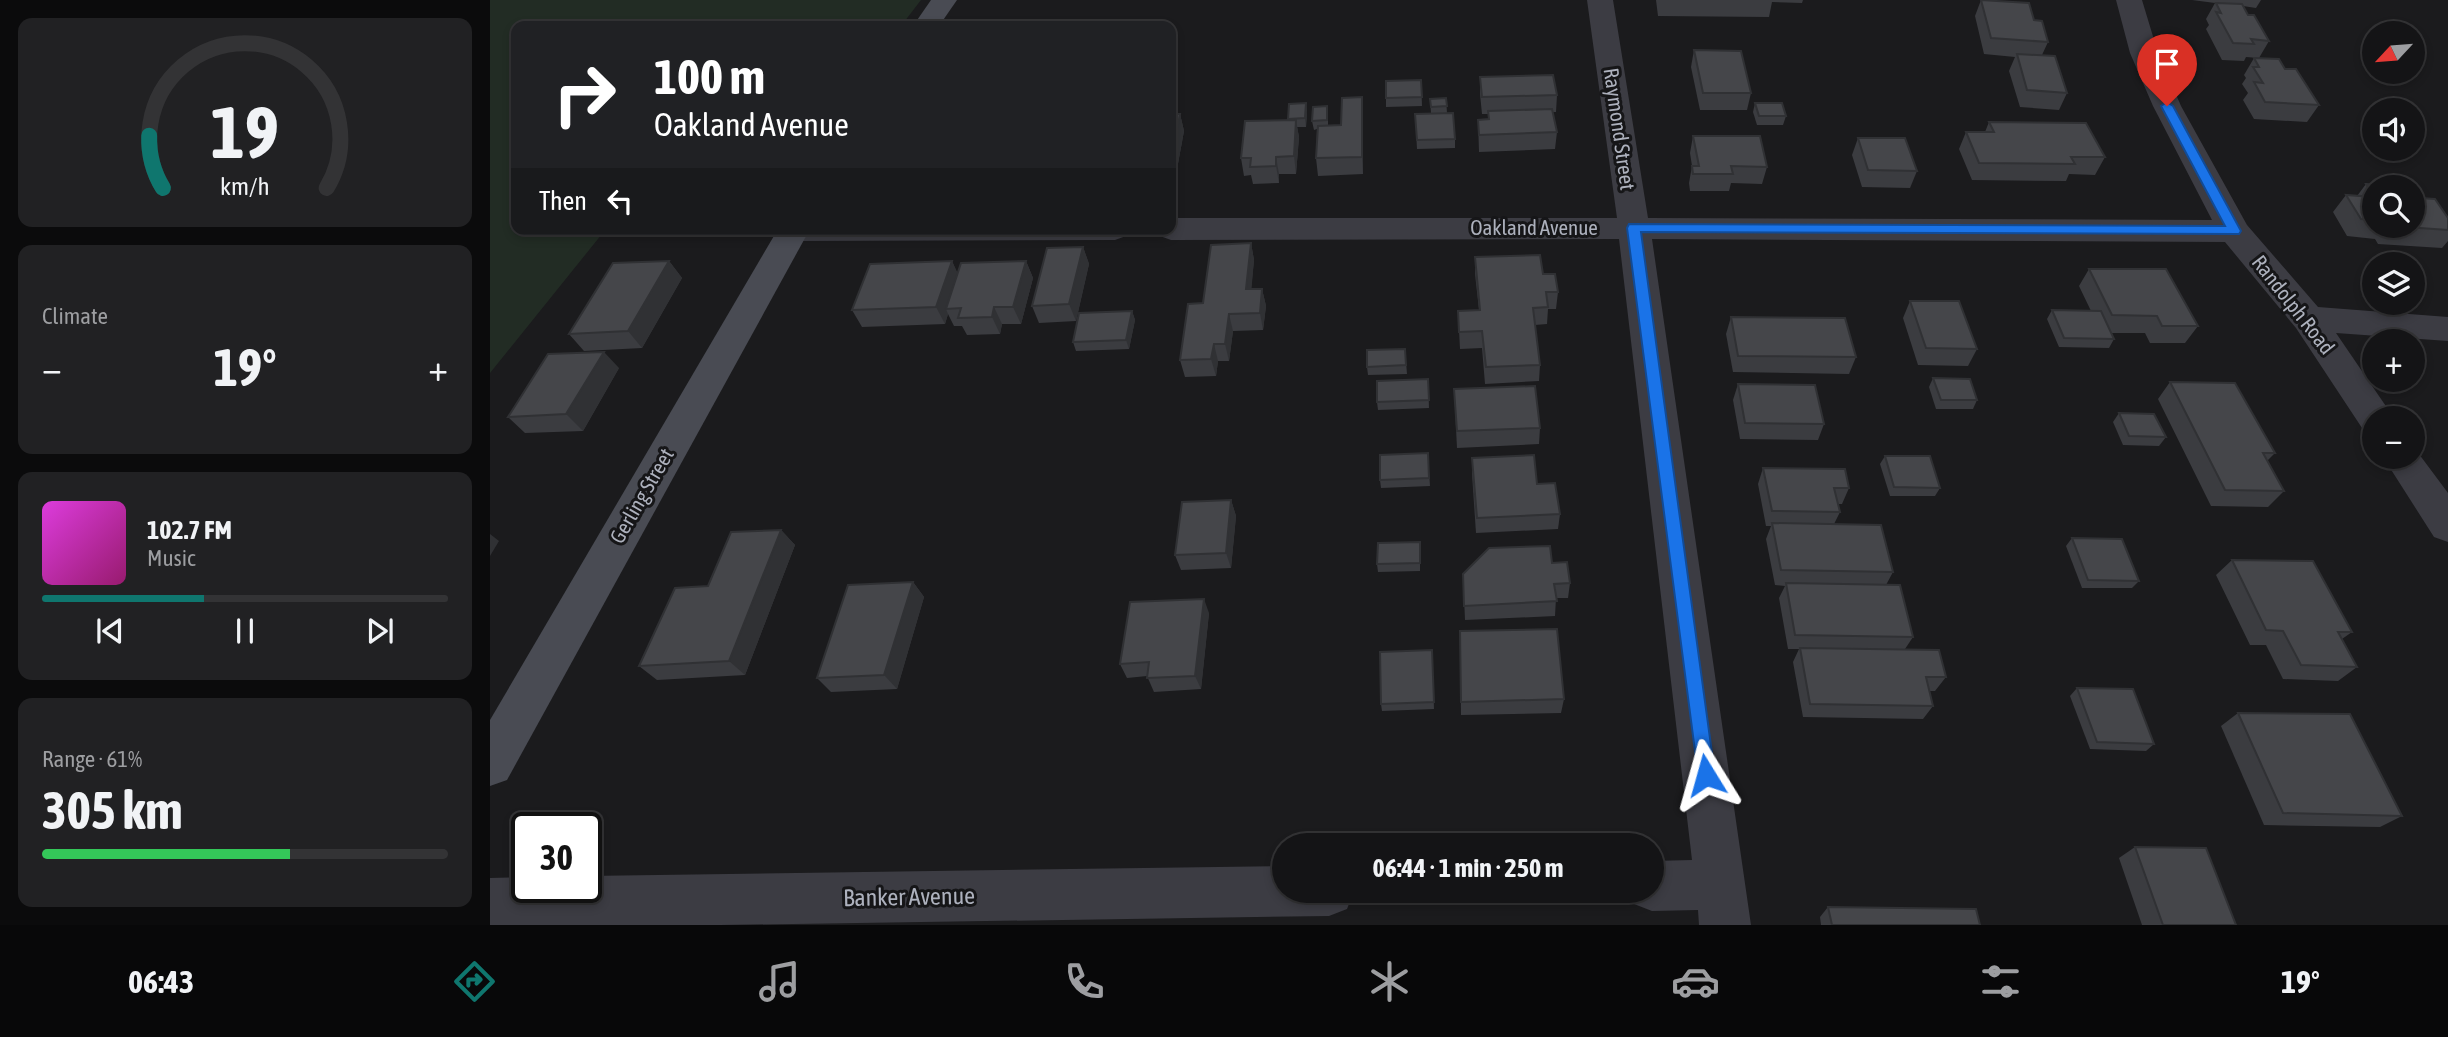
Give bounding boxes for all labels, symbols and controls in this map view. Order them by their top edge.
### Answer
north arrow [2362,21,2426,84]
map controls [2362,21,2425,469]
pin [2137,34,2197,106]
icon: arrive [2148,45,2186,83]
text: 100 m [654,48,765,104]
icon: right [539,49,630,140]
street label: Raymond Street [1600,66,1640,191]
text: 19 [211,91,279,174]
button: sound [2362,98,2425,161]
text: Oakland Avenue [654,106,849,143]
text: km/h [220,172,270,200]
button: search [2362,175,2425,238]
icon: left [601,182,639,220]
text: Then [539,186,587,216]
street label: Oakland Avenue [1470,215,1598,239]
street label: Randolph Road [2248,250,2340,359]
button: layers [2362,252,2425,315]
text: Climate [42,303,108,329]
button: + [2362,329,2425,392]
text: 19° [213,337,277,397]
text: − [42,346,62,389]
text: + [428,346,448,389]
button: − [2362,406,2425,469]
street label: Gerling Street [604,444,678,547]
text: 102.7 FM [147,515,232,545]
text: Music [147,545,195,571]
icon: previous [91,612,129,650]
icon: pause [226,612,264,650]
icon: next [361,612,399,650]
position arrow [1669,738,1743,812]
text: Range · 61% [42,746,142,772]
text: 305 km [42,780,183,840]
speed limit sign: 30 [511,812,602,903]
text: 06:44 · 1 min · 250 m [1373,853,1563,883]
street label: Banker Avenue [843,882,975,911]
icon: directions [450,957,499,1006]
icon: music [755,957,804,1006]
icon: phone [1060,957,1109,1006]
icon: climate [1365,957,1414,1006]
icon: car [1671,957,1720,1006]
icon: filters [1976,957,2025,1006]
text: 06:43 [128,963,194,1000]
text: 19° [2281,963,2320,1000]

